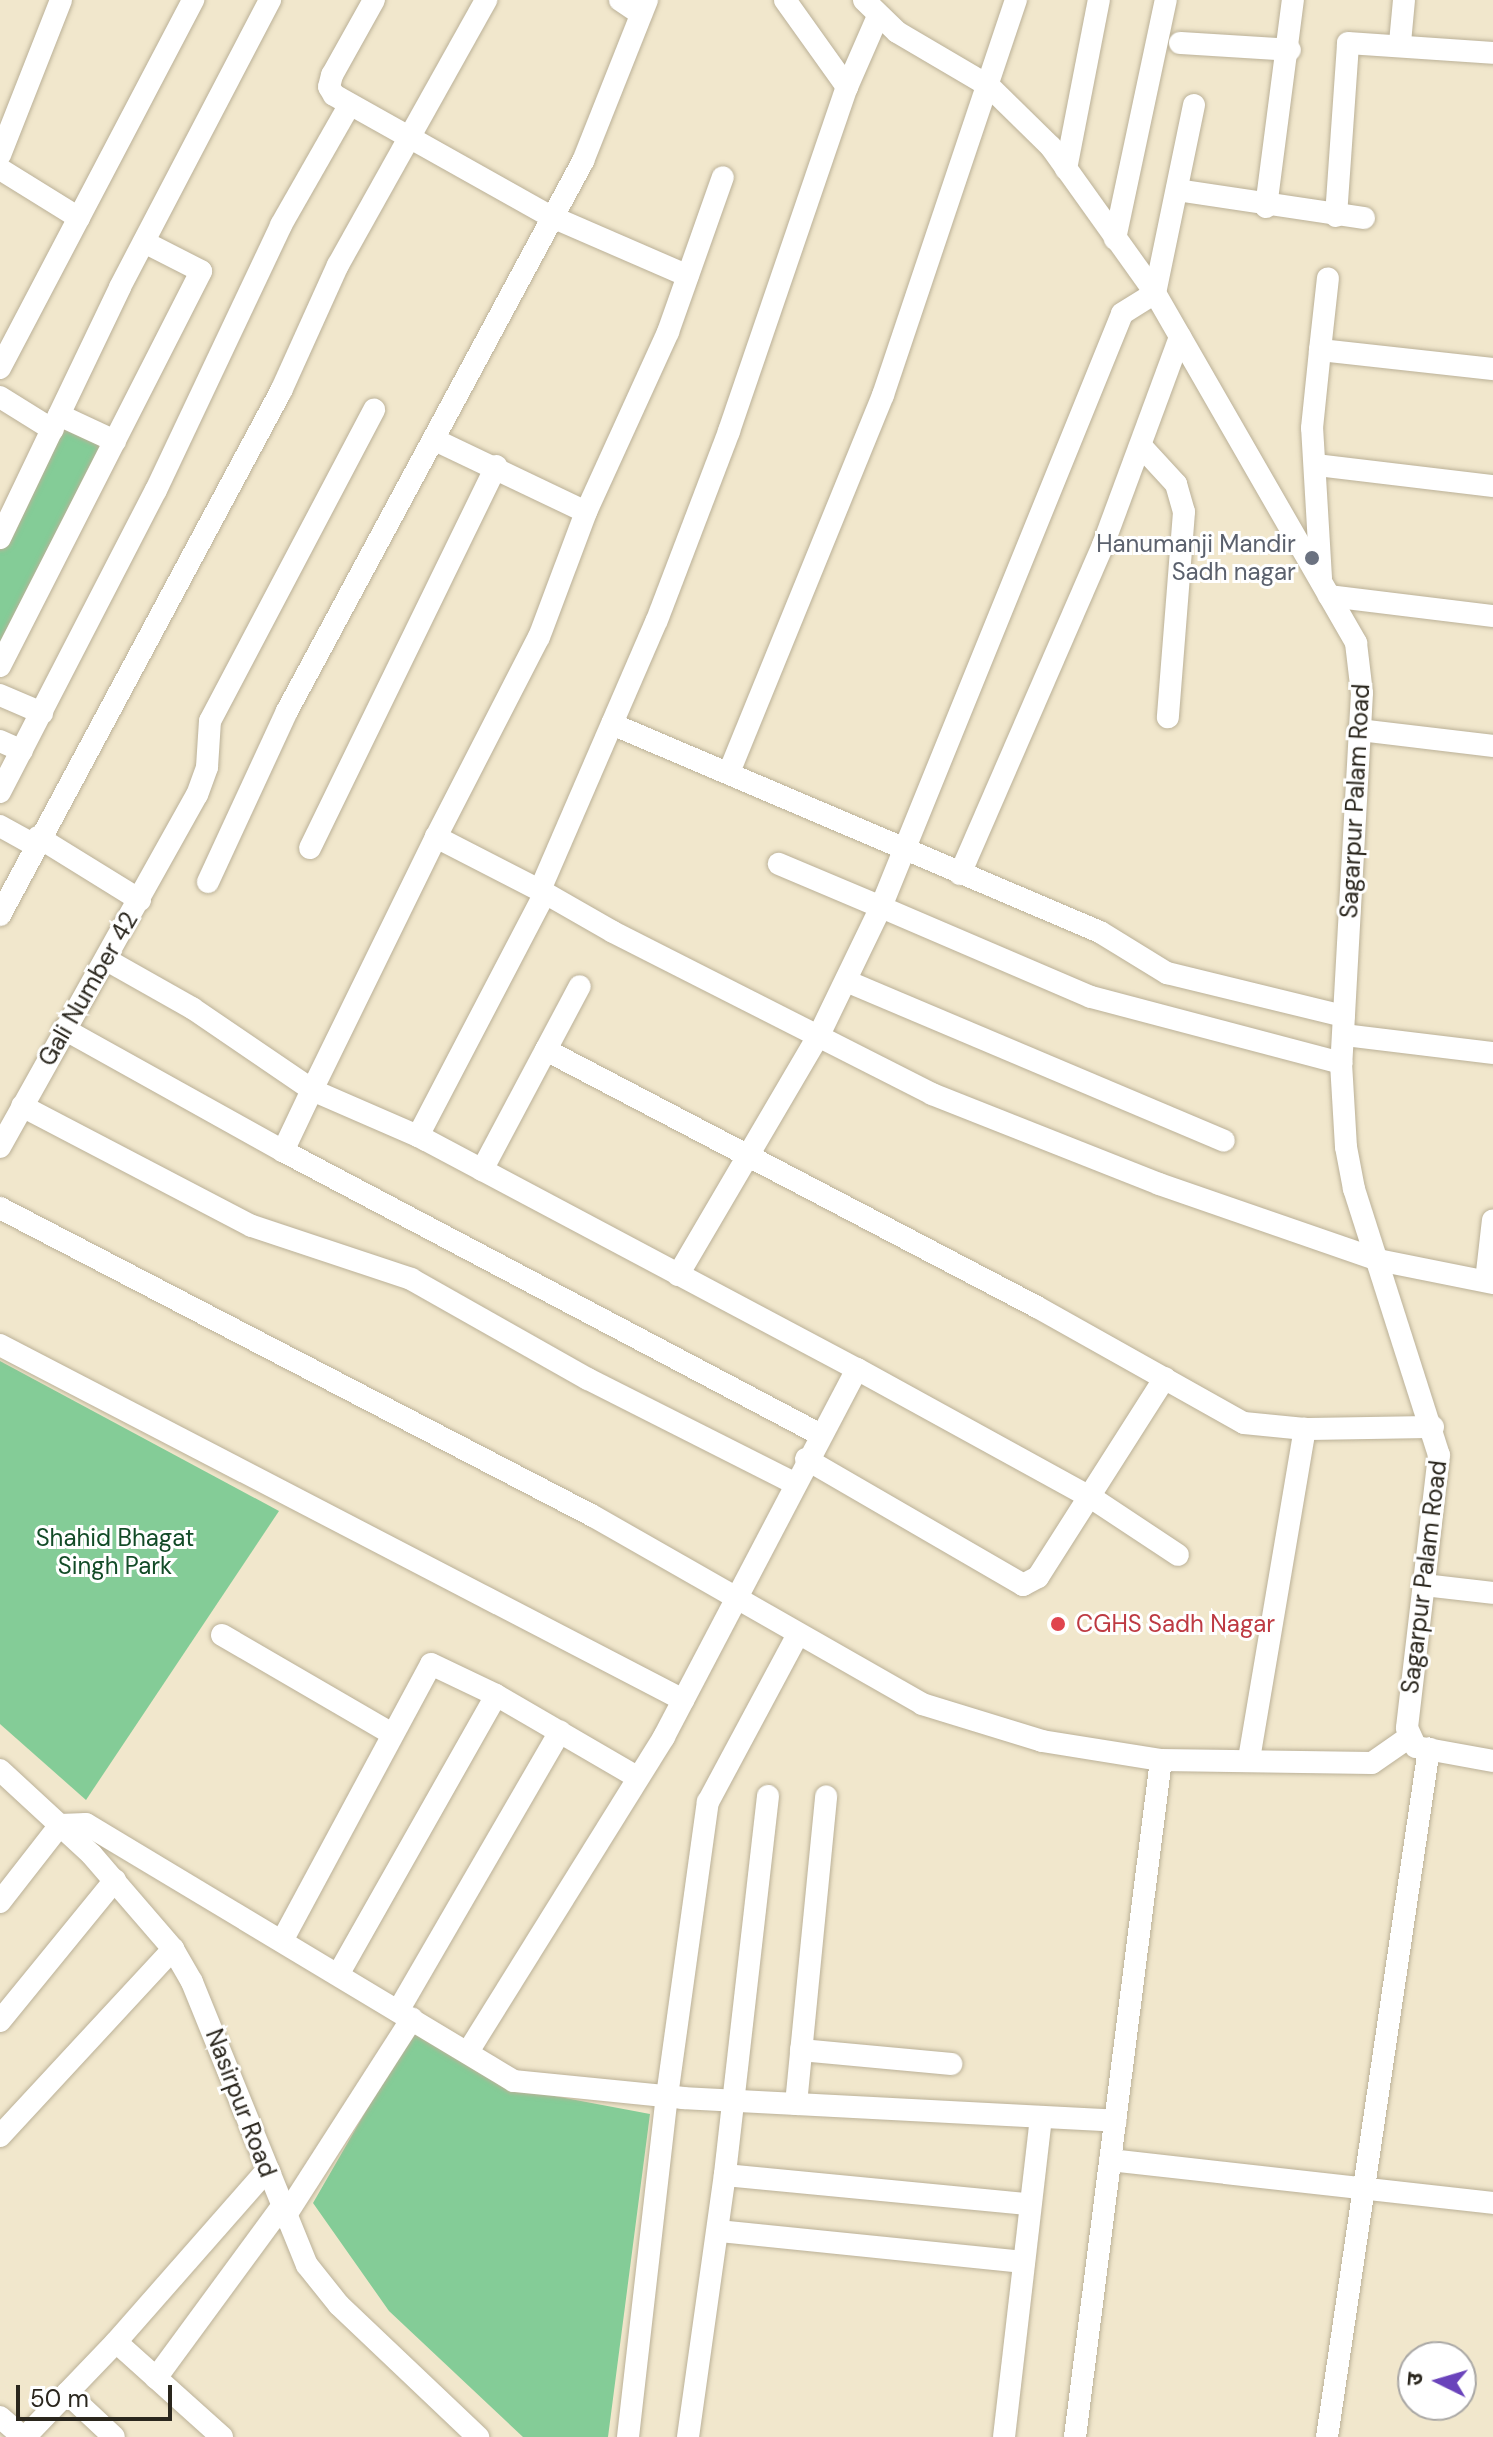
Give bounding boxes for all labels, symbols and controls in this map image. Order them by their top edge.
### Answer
place label: Hanumanji Mandir Sadh nagar [1096,530,1296,586]
marker: Hanumanji Mandir Sadh nagar [1303,549,1321,567]
street label: Sagarpur Palam Road [1334,683,1376,919]
street label: Gali Number 42 [32,907,144,1071]
street label: Sagarpur Palam Road [1395,1459,1453,1695]
park label: Shahid Bhagat Singh Park [36,1524,194,1580]
place label: CGHS Sadh Nagar [1076,1610,1275,1638]
marker: CGHS Sadh Nagar [1047,1613,1069,1635]
street label: Nasirpur Road [200,2025,282,2181]
north arrow [1397,2341,1477,2421]
scale bar [20,2369,176,2419]
text: उ [1400,2371,1430,2387]
text: 50 m [30,2383,89,2414]

